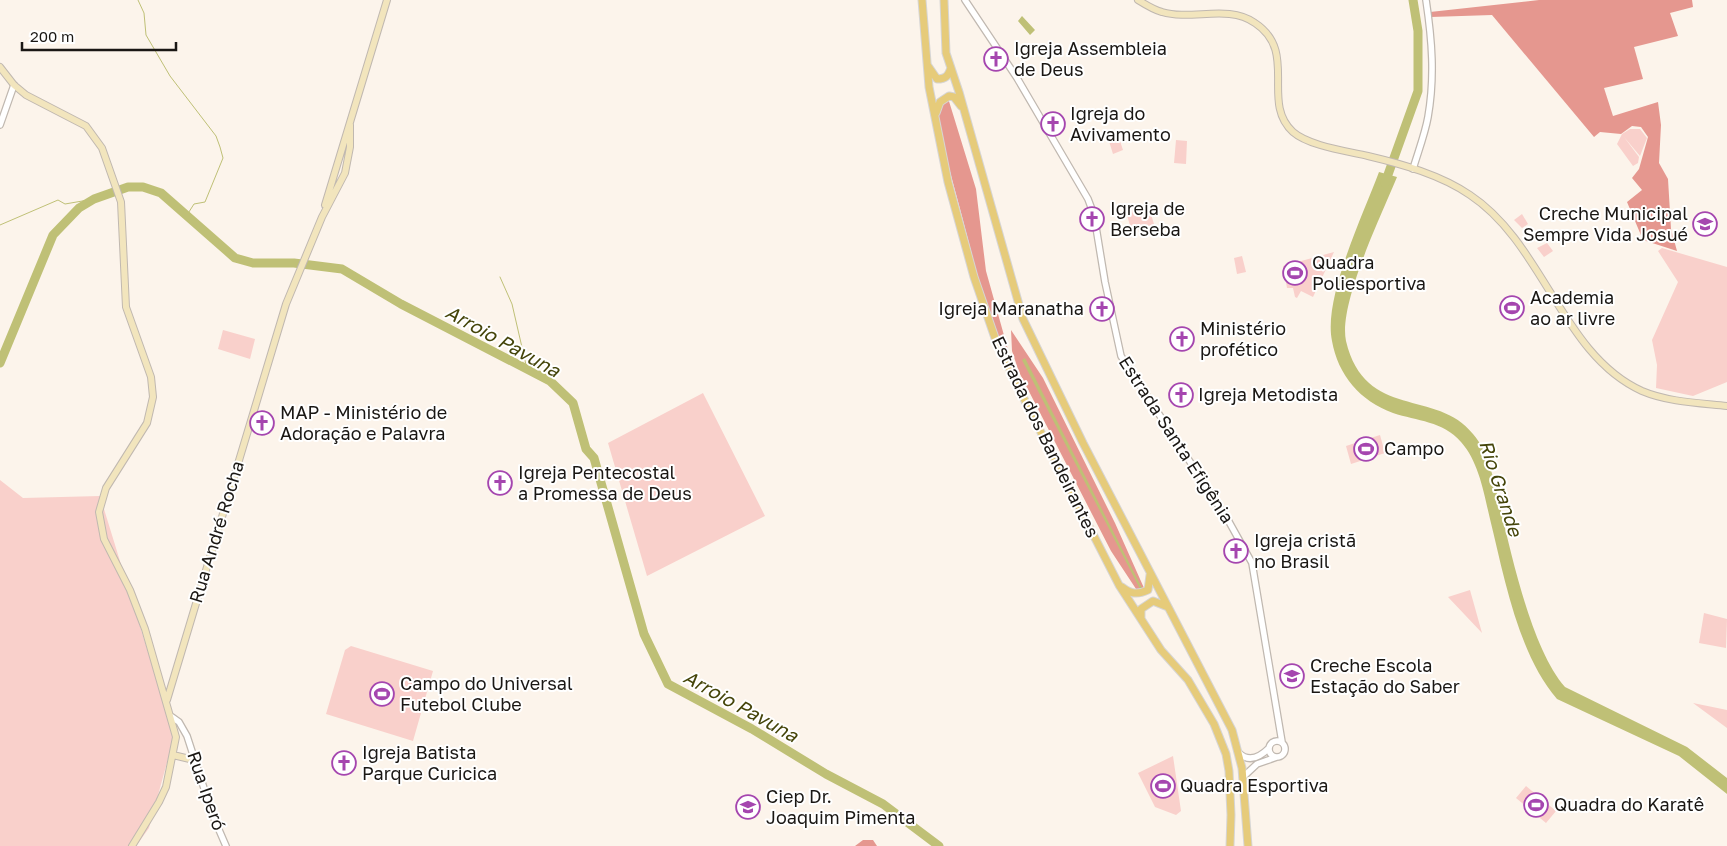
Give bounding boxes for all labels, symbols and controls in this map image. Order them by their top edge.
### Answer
scale bar [22,20,176,52]
text: 200 m [30,27,74,45]
place label: Igreja Assembleia de Deus [1014,37,1167,80]
church icon: Igreja Assembleia de Deus [983,46,1009,72]
place label: Igreja do Avivamento [1070,102,1171,145]
church icon: Igreja do Avivamento [1040,111,1066,137]
place label: Igreja de Berseba [1110,197,1185,240]
place label: Creche Municipal Sempre Vida Josué [1523,202,1688,245]
church icon: Igreja de Berseba [1079,206,1105,232]
school or university icon: Creche Municipal Sempre Vida Josué [1692,211,1718,237]
place label: Quadra Poliesportiva [1312,251,1426,294]
sports icon: Quadra Poliesportiva [1282,260,1308,286]
place label: Academia ao ar livre [1530,286,1615,329]
sports icon: Academia ao ar livre [1499,295,1525,321]
church icon: Igreja Maranatha [1089,296,1115,322]
place label: Igreja Maranatha [938,297,1084,319]
water label: Arroio Pavuna [442,300,566,382]
place label: Ministério profético [1200,317,1286,360]
church icon: Ministério profético [1169,326,1195,352]
street label: Estrada dos Bandeirantes [988,332,1104,541]
street label: Estrada Santa Efigênia [1115,352,1239,527]
church icon: Igreja Metodista [1168,382,1194,408]
place label: Igreja Metodista [1198,383,1338,405]
place label: MAP - Ministério de Adoração e Palavra [280,401,447,444]
church icon: MAP - Ministério de Adoração e Palavra [249,410,275,436]
sports icon: Campo [1353,436,1379,462]
place label: Campo [1384,437,1444,459]
water label: Rio Grande [1475,437,1528,541]
street label: Rua André Rocha [184,458,248,605]
place label: Igreja Pentecostal a Promessa de Deus [518,461,692,504]
church icon: Igreja Pentecostal a Promessa de Deus [487,470,513,496]
place label: Igreja cristã no Brasil [1254,529,1356,572]
church icon: Igreja cristã no Brasil [1223,538,1249,564]
place label: Creche Escola Estação do Saber [1310,654,1460,697]
school or university icon: Creche Escola Estação do Saber [1279,663,1305,689]
water label: Arroio Pavuna [680,665,804,747]
place label: Campo do Universal Futebol Clube [400,672,573,715]
sports icon: Campo do Universal Futebol Clube [369,681,395,707]
place label: Igreja Batista Parque Curicica [362,741,497,784]
street label: Rua Iperó [183,748,231,833]
church icon: Igreja Batista Parque Curicica [331,750,357,776]
sports icon: Quadra Esportiva [1150,773,1176,799]
place label: Quadra Esportiva [1180,774,1328,796]
place label: Ciep Dr. Joaquim Pimenta [766,785,915,828]
sports icon: Quadra do Karatê [1523,792,1549,818]
place label: Quadra do Karatê [1554,793,1704,815]
school or university icon: Ciep Dr. Joaquim Pimenta [735,794,761,820]

